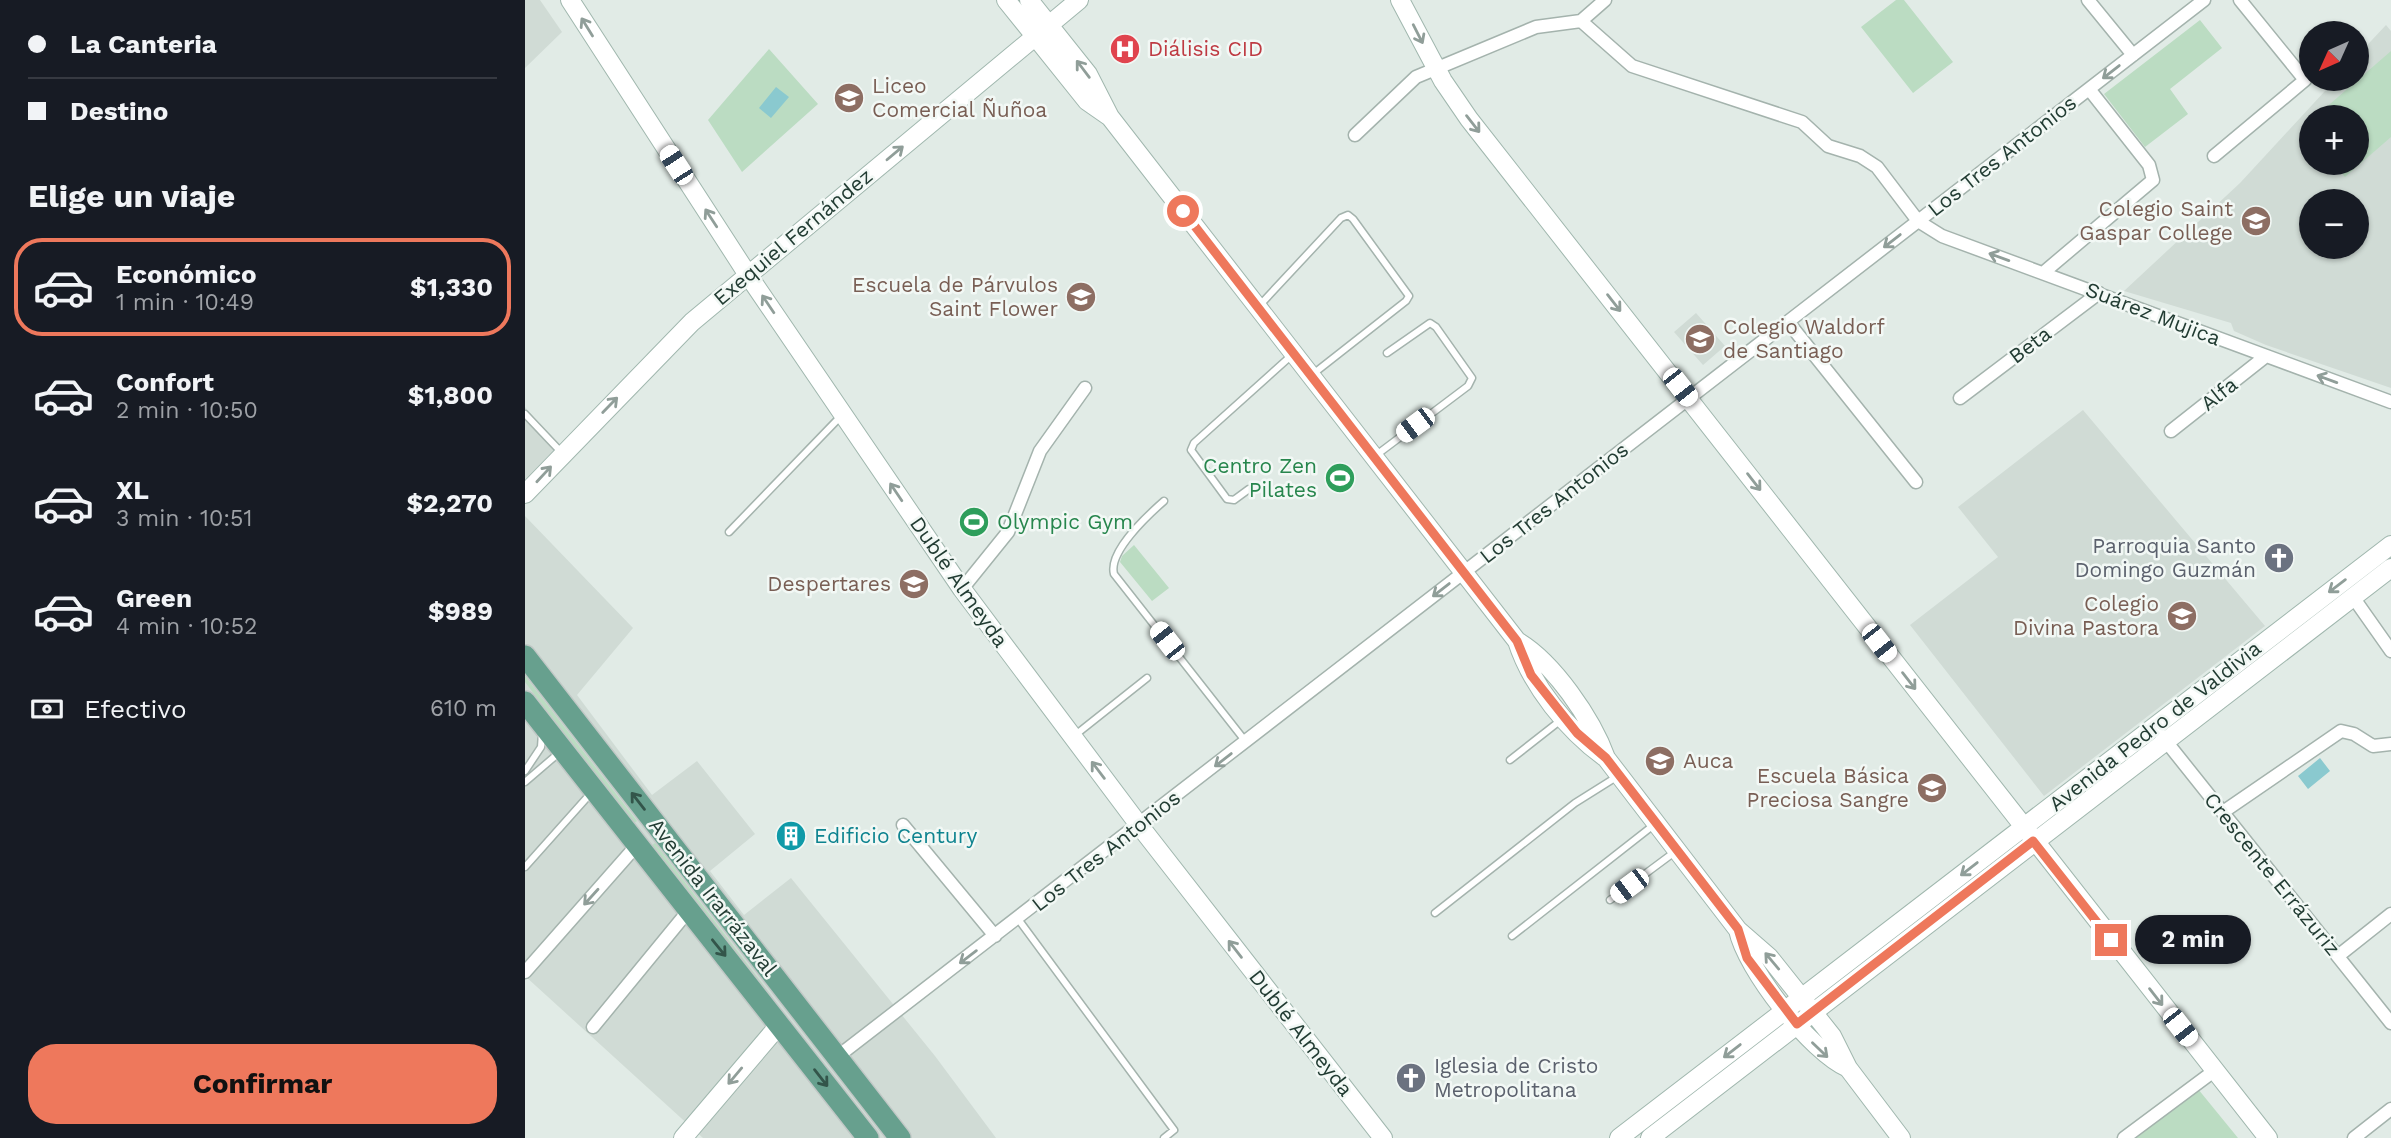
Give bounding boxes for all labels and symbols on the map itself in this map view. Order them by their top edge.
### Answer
one-way arrow [579,18,593,38]
north arrow [2299,21,2369,91]
one-way arrow [1411,23,1425,44]
hospital icon: Diálisis CID [1108,32,1142,66]
place label: Diálisis CID [1148,36,1263,61]
one-way arrow [1076,60,1091,79]
one-way arrow [2102,64,2121,79]
place label: Liceo Comercial Ñuñoa [872,73,1047,122]
school or university icon: Liceo Comercial Ñuñoa [832,81,866,115]
street label: Los Tres Antonios [1922,90,2081,221]
one-way arrow [1465,115,1480,133]
car [656,142,697,188]
one-way arrow [885,145,903,161]
street label: Exequiel Fernández [708,163,877,310]
route start [1167,195,1199,227]
place label: Colegio Saint Gaspar College [2079,196,2233,245]
school or university icon: Colegio Saint Gaspar College [2239,204,2273,238]
one-way arrow [704,209,718,228]
one-way arrow [1884,233,1902,248]
one-way arrow [1988,250,2010,262]
place label: Escuela de Párvulos Saint Flower [852,272,1058,321]
street label: Suárez Mujica [2082,276,2224,351]
school or university icon: Escuela de Párvulos Saint Flower [1064,280,1098,314]
one-way arrow [1606,293,1621,311]
one-way arrow [761,295,775,314]
place label: Colegio Waldorf de Santiago [1723,314,1885,363]
street label: Beta [2004,321,2056,368]
school or university icon: Colegio Waldorf de Santiago [1683,322,1717,356]
car [1659,364,1702,410]
street label: Alfa [2195,371,2242,416]
one-way arrow [2316,371,2338,384]
one-way arrow [602,396,619,413]
car [1392,404,1439,446]
street label: Los Tres Antonios [1474,437,1633,568]
place label: Centro Zen Pilates [1203,453,1317,502]
sports icon: Centro Zen Pilates [1323,461,1357,495]
one-way arrow [536,465,552,483]
one-way arrow [1747,472,1762,490]
one-way arrow [888,483,903,502]
sports icon: Olympic Gym [957,505,991,539]
place label: Olympic Gym [997,509,1133,534]
street label: Dublé Almeyda [905,511,1014,652]
place label: Parroquia Santo Domingo Guzmán [2074,533,2256,582]
church icon: Parroquia Santo Domingo Guzmán [2262,541,2296,575]
school or university icon: Despertares [897,567,931,601]
place label: Despertares [767,571,891,596]
one-way arrow [2327,578,2346,593]
one-way arrow [1433,583,1451,598]
place label: Colegio Divina Pastora [2013,591,2159,640]
school or university icon: Colegio Divina Pastora [2165,599,2199,633]
car [1146,618,1189,664]
car [1858,620,1901,666]
street label: Avenida Pedro de Valdivia [2044,635,2266,816]
one-way arrow [1901,671,1916,689]
school or university icon: Auca [1643,744,1677,778]
place label: Auca [1683,748,1733,773]
one-way arrow [1214,752,1233,767]
one-way arrow [1090,761,1105,780]
place label: Escuela Básica Preciosa Sangre [1747,763,1909,812]
school or university icon: Escuela Básica Preciosa Sangre [1915,771,1949,805]
street label: Los Tres Antonios [1026,785,1185,916]
street label: Crescente Errázuriz [2199,787,2346,960]
one-way arrow [630,792,645,811]
street label: Avenida Irarrázaval [644,813,783,981]
building icon: Edificio Century [774,819,808,853]
place label: Edificio Century [814,823,977,848]
one-way arrow [1960,861,1978,876]
car [1606,865,1653,907]
one-way arrow [584,887,600,905]
callout: 2 min [2135,916,2251,964]
route end [2095,924,2127,956]
one-way arrow [711,938,726,956]
one-way arrow [1228,940,1243,959]
one-way arrow [960,949,978,964]
one-way arrow [1764,952,1780,970]
street label: Dublé Almeyda [1244,964,1359,1101]
one-way arrow [2148,987,2163,1005]
car [2159,1004,2202,1050]
one-way arrow [1811,1041,1828,1058]
one-way arrow [1723,1044,1742,1059]
place label: Iglesia de Cristo Metropolitana [1434,1053,1598,1102]
church icon: Iglesia de Cristo Metropolitana [1394,1061,1428,1095]
one-way arrow [727,1067,743,1085]
one-way arrow [814,1069,829,1087]

